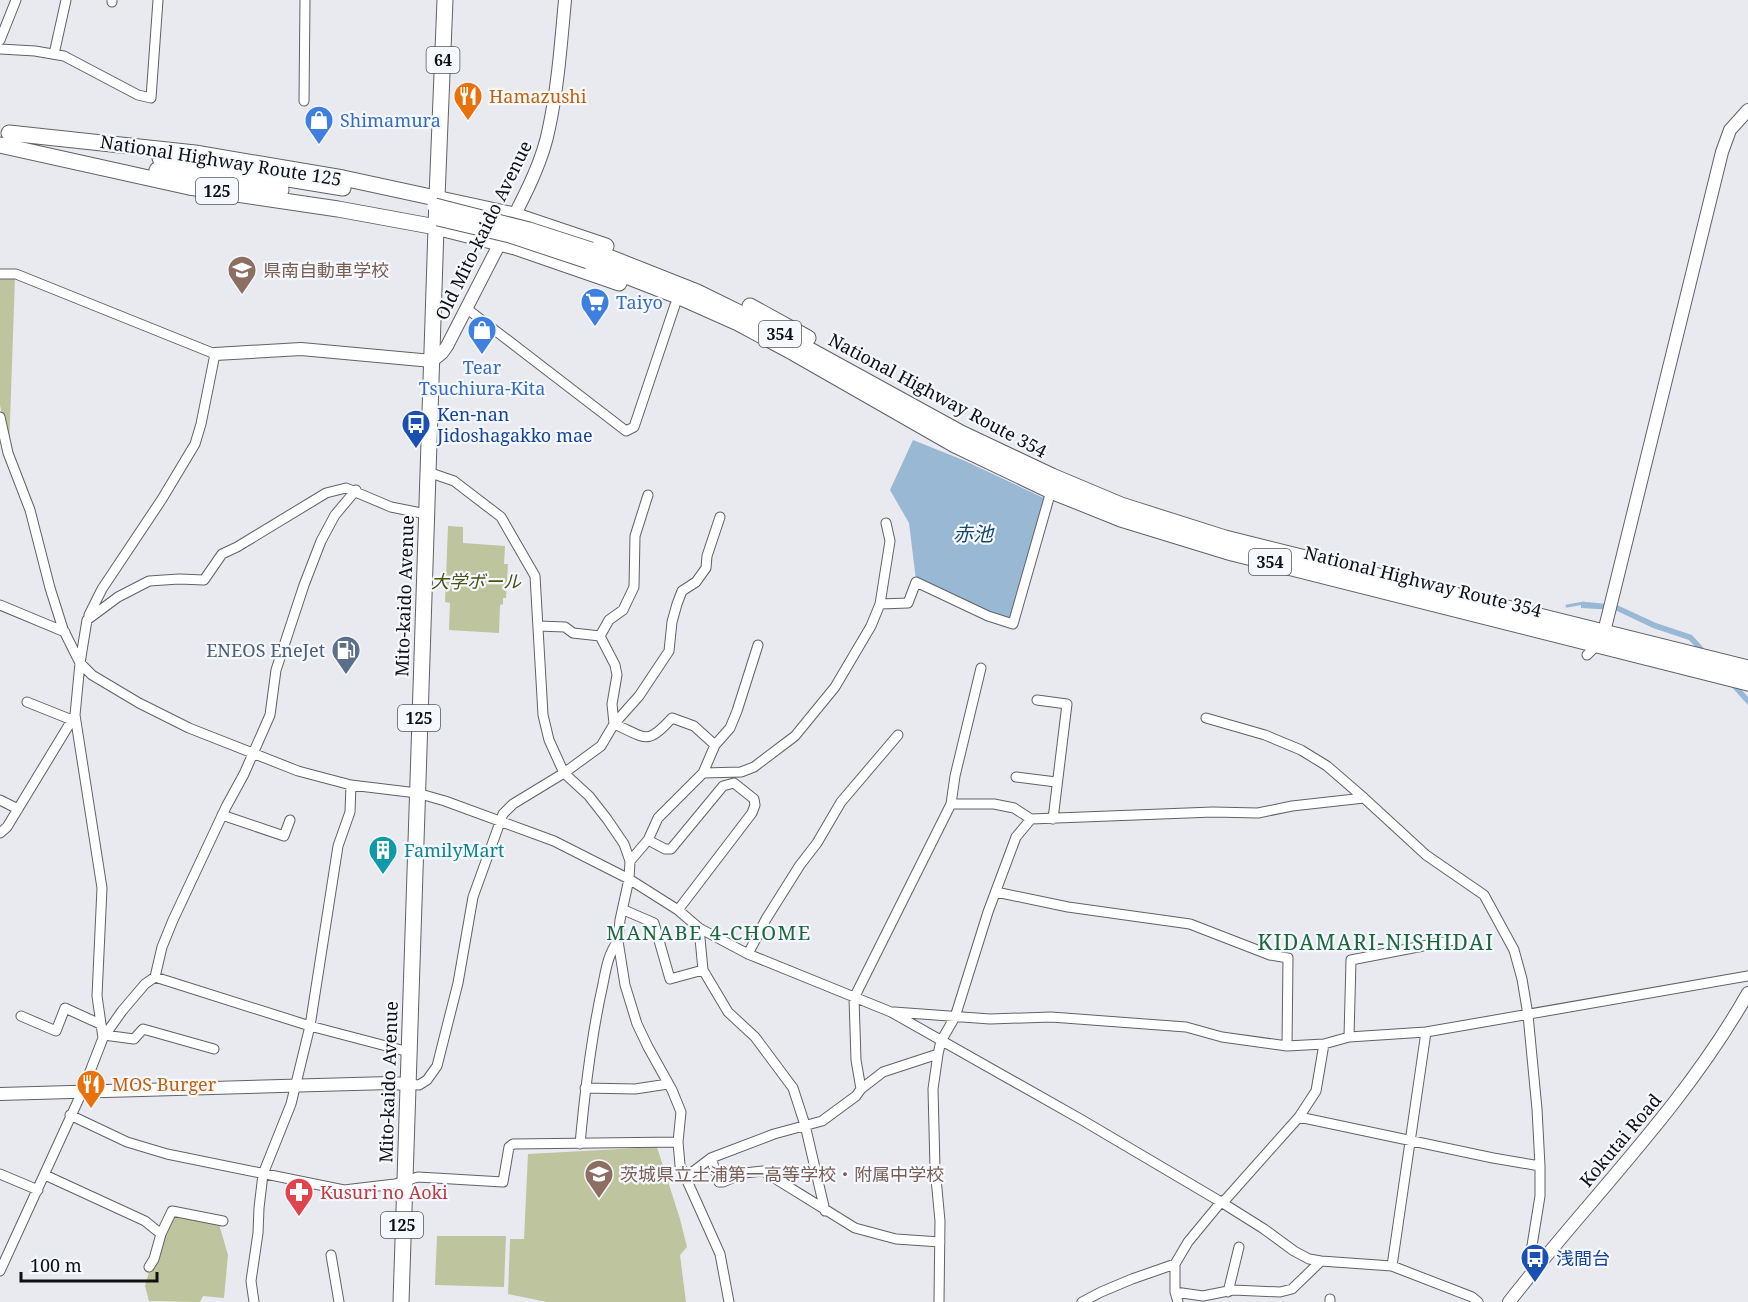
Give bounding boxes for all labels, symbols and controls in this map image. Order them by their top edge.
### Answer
road number: 64 [426,47,460,73]
restaurant icon: Hamazushi [452,80,484,122]
place label: Hamazushi [489,84,587,108]
shop icon: Shimamura [303,104,335,146]
place label: Shimamura [340,108,441,132]
street label: National Highway Route 125 [99,130,343,190]
street label: Old Mito-kaido Avenue [429,136,537,324]
road number: 125 [196,178,238,204]
school or university icon: 県南自動車学校 [226,254,258,296]
place label: 県南自動車学校 [263,258,389,282]
supermarket icon: Taiyo [579,286,611,328]
place label: Taiyo [616,290,663,314]
shop icon: Tear Tsuchiura-Kita [466,314,498,356]
road number: 354 [759,321,801,347]
street label: National Highway Route 354 [825,327,1051,463]
place label: Tear Tsuchiura-Kita [419,355,545,400]
place label: Ken-nan Jidoshagakko mae [436,402,593,447]
bus stop icon: Ken-nan Jidoshagakko mae [400,408,432,450]
street label: Mito-kaido Avenue [389,515,419,677]
water label: 赤池 [953,520,995,547]
street label: National Highway Route 354 [1302,540,1544,622]
road number: 354 [1249,549,1291,575]
park label: 大学ボール [431,569,522,593]
fuel station icon: ENEOS EneJet [330,634,362,676]
place label: ENEOS EneJet [206,638,325,662]
road number: 125 [398,705,440,731]
building icon: FamilyMart [367,834,399,876]
place label: FamilyMart [404,838,504,862]
district label: MANABE 4-CHOME [606,919,812,946]
district label: KIDAMARI-NISHIDAI [1258,928,1494,956]
street label: Mito-kaido Avenue [373,1001,403,1163]
restaurant icon: MOS Burger [75,1068,107,1110]
place label: MOS Burger [112,1072,217,1096]
street label: Kokutai Road [1574,1088,1666,1192]
school or university icon: 茨城県立土浦第一高等学校・附属中学校 [583,1158,615,1200]
place label: 茨城県立土浦第一高等学校・附属中学校 [620,1162,944,1186]
pharmacy icon: Kusuri no Aoki [283,1176,315,1218]
place label: Kusuri no Aoki [320,1180,448,1204]
road number: 125 [381,1212,423,1238]
bus stop icon: 浅間台 [1519,1242,1551,1284]
scale bar [21,1245,158,1283]
place label: 浅間台 [1556,1246,1610,1270]
text: 100 m [30,1253,82,1277]

